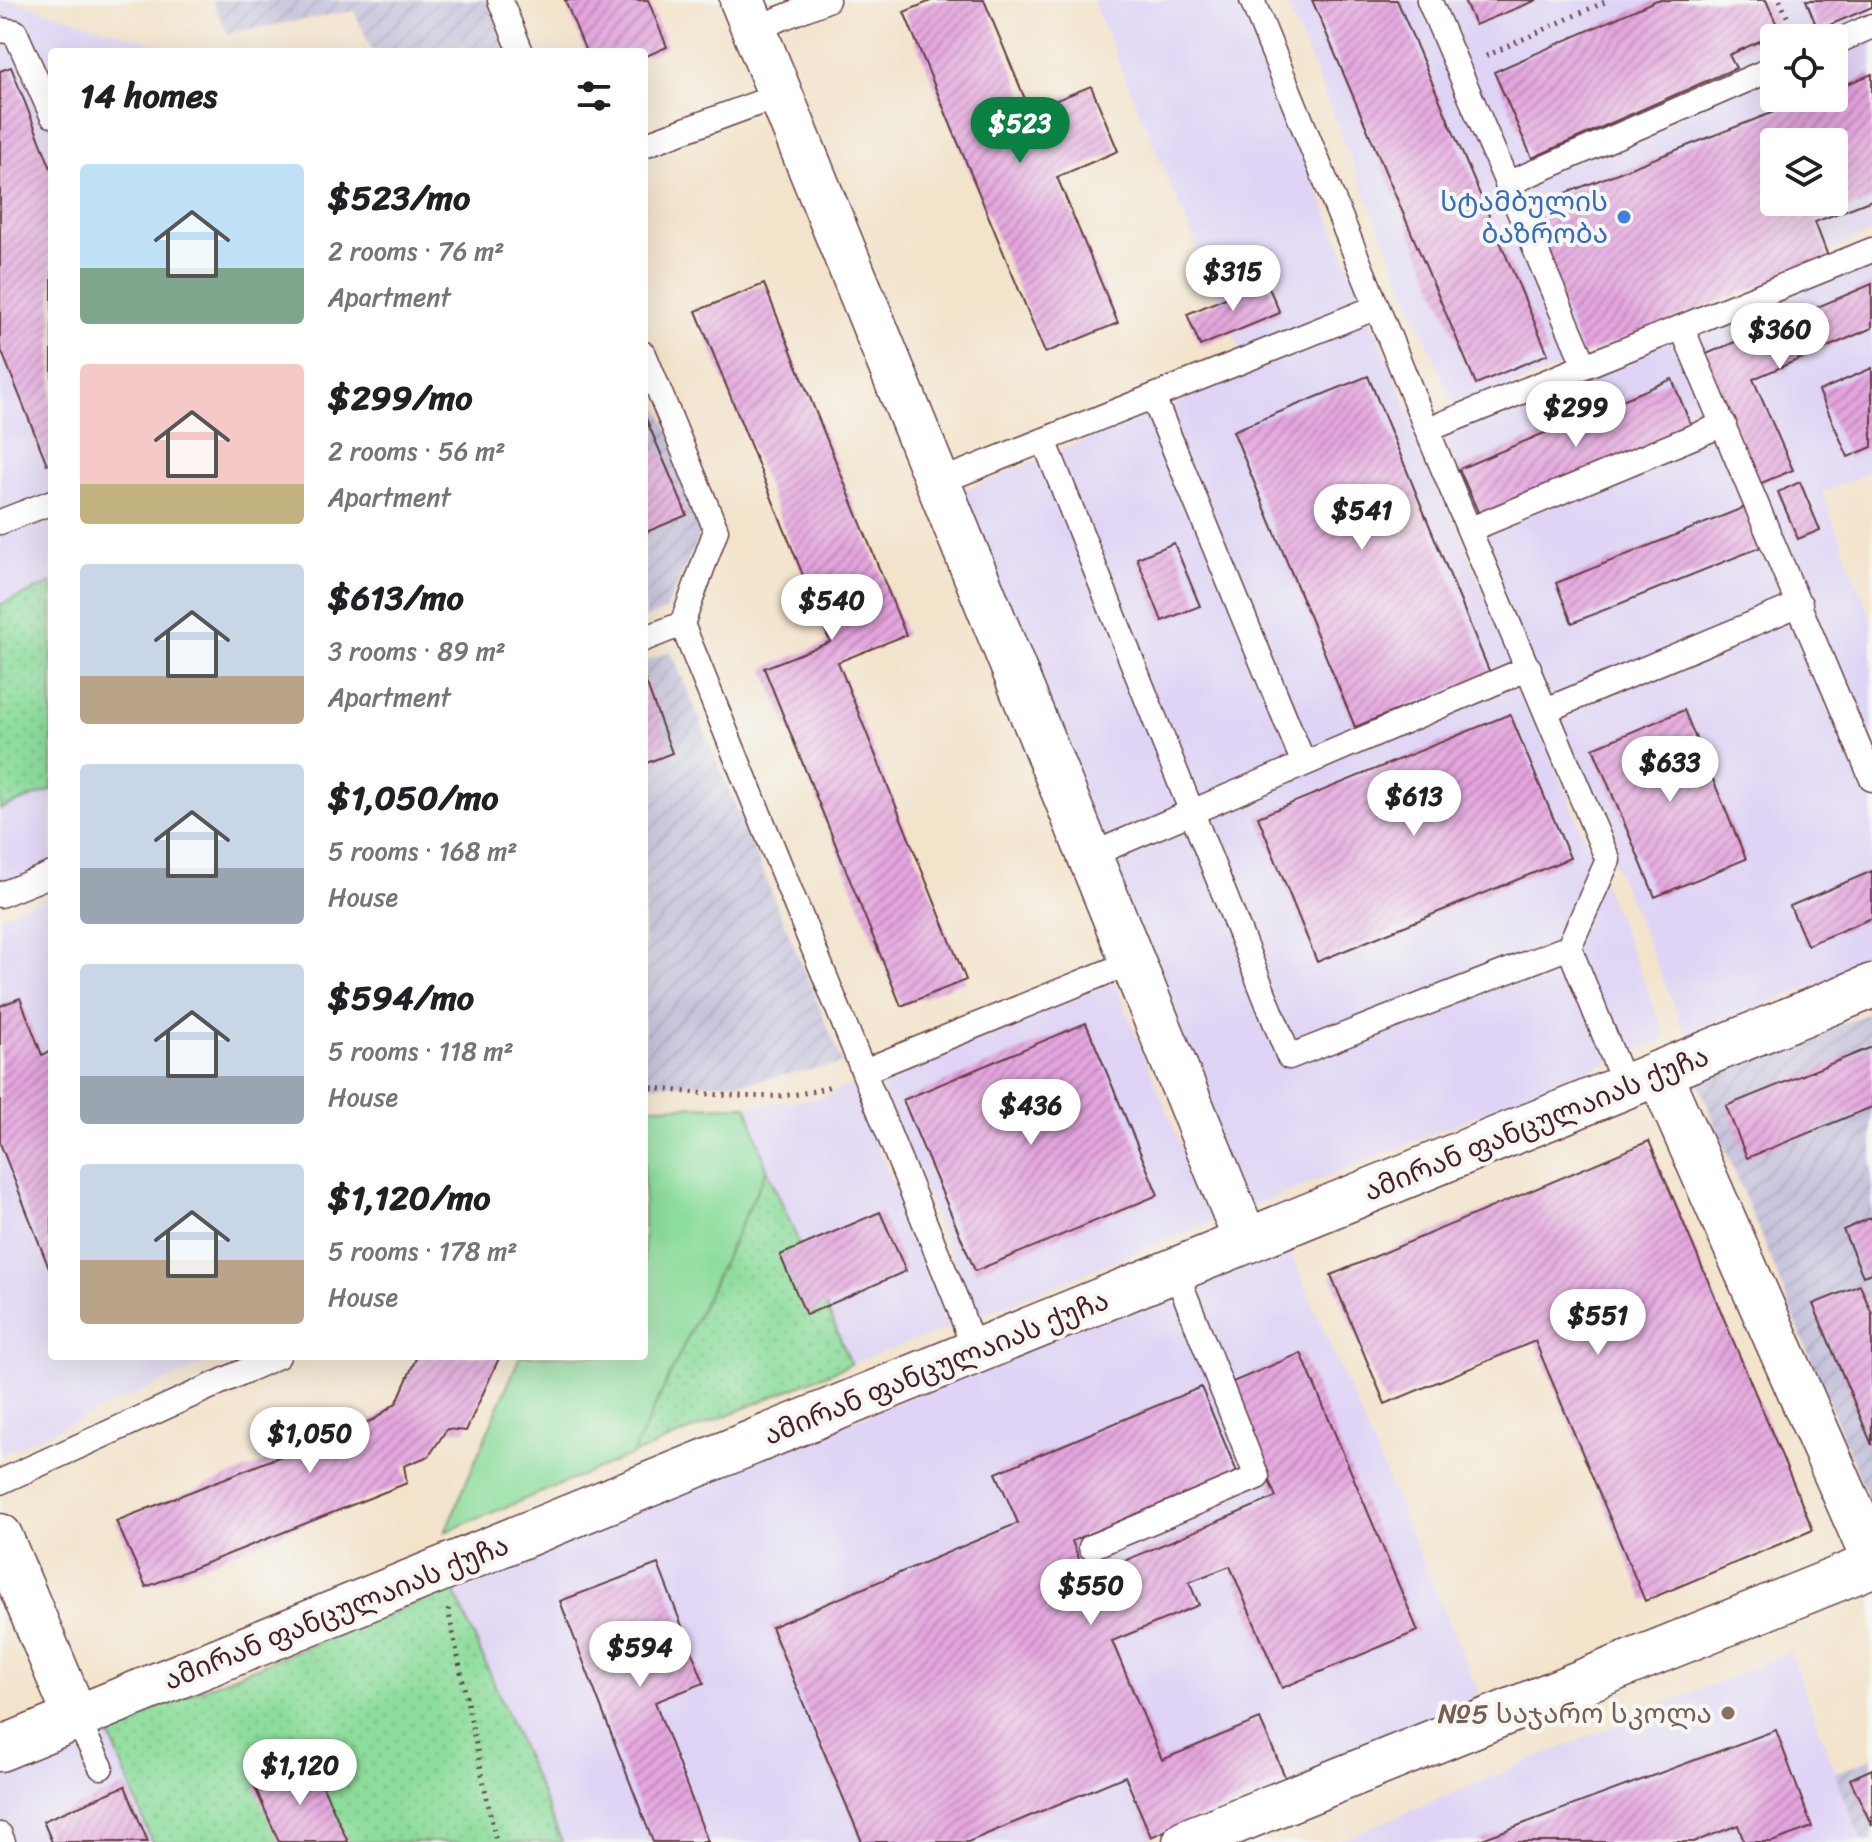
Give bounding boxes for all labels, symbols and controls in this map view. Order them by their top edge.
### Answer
map controls [1760,24,1848,216]
button: locate [1760,24,1848,112]
text: 14 homes [80,66,217,126]
icon: filters [572,74,616,118]
pin: $523 [973,97,1067,165]
text: $523 [989,100,1051,146]
button: layers [1760,128,1848,216]
text: $523/mo [328,168,470,228]
place label: სტამბულის ბაზრობა [1440,177,1608,258]
icon: home [144,196,240,292]
marker: სტამბულის ბაზრობა [1615,208,1633,226]
text: 2 rooms · 76 m² [328,228,505,274]
pin: $315 [1186,245,1280,313]
text: $315 [1204,248,1262,294]
text: Apartment [328,274,451,320]
pin: $360 [1733,303,1827,371]
text: $360 [1749,306,1811,352]
text: $299/mo [328,368,473,428]
pin: $299 [1529,381,1623,449]
text: $299 [1544,384,1608,430]
icon: home [144,396,240,492]
text: 2 rooms · 56 m² [328,428,506,474]
text: Apartment [328,474,451,520]
pin: $541 [1315,484,1409,552]
text: $541 [1332,487,1392,533]
text: $613/mo [328,568,464,628]
pin: $540 [785,574,879,642]
text: $540 [799,577,865,623]
icon: home [144,596,240,692]
text: 3 rooms · 89 m² [328,628,506,674]
text: Apartment [328,674,451,720]
pin: $633 [1623,736,1717,804]
text: $633 [1640,739,1700,785]
text: $1,050/mo [328,768,499,828]
pin: $613 [1367,770,1461,838]
text: $613 [1385,773,1443,819]
icon: home [144,796,240,892]
text: 5 rooms · 168 m² [328,828,517,874]
text: House [328,874,398,920]
text: $594/mo [328,968,474,1028]
icon: home [144,996,240,1092]
text: 5 rooms · 118 m² [328,1028,514,1074]
street label: ამირან ფანცულაიას ქუჩა [1356,1032,1716,1215]
text: House [328,1074,398,1120]
pin: $436 [984,1079,1078,1147]
text: $436 [1000,1082,1062,1128]
text: $1,120/mo [328,1168,491,1228]
icon: home [144,1196,240,1292]
text: 5 rooms · 178 m² [328,1228,517,1274]
text: House [328,1274,398,1320]
street label: ამირან ფანცულაიას ქუჩა [756,1276,1116,1459]
pin: $551 [1551,1289,1645,1357]
text: $551 [1568,1292,1628,1338]
pin: $1,050 [245,1407,375,1475]
text: $1,050 [268,1410,352,1456]
street label: ამირან ფანცულაიას ქუჩა [156,1521,516,1704]
pin: $550 [1044,1559,1138,1627]
text: $550 [1058,1562,1124,1608]
pin: $594 [593,1621,687,1689]
text: $594 [607,1624,673,1670]
place label: №5 საჯარო სკოლა [1438,1689,1712,1738]
marker: №5 საჯარო სკოლა [1719,1704,1737,1722]
pin: $1,120 [235,1739,365,1807]
text: $1,120 [261,1742,339,1788]

